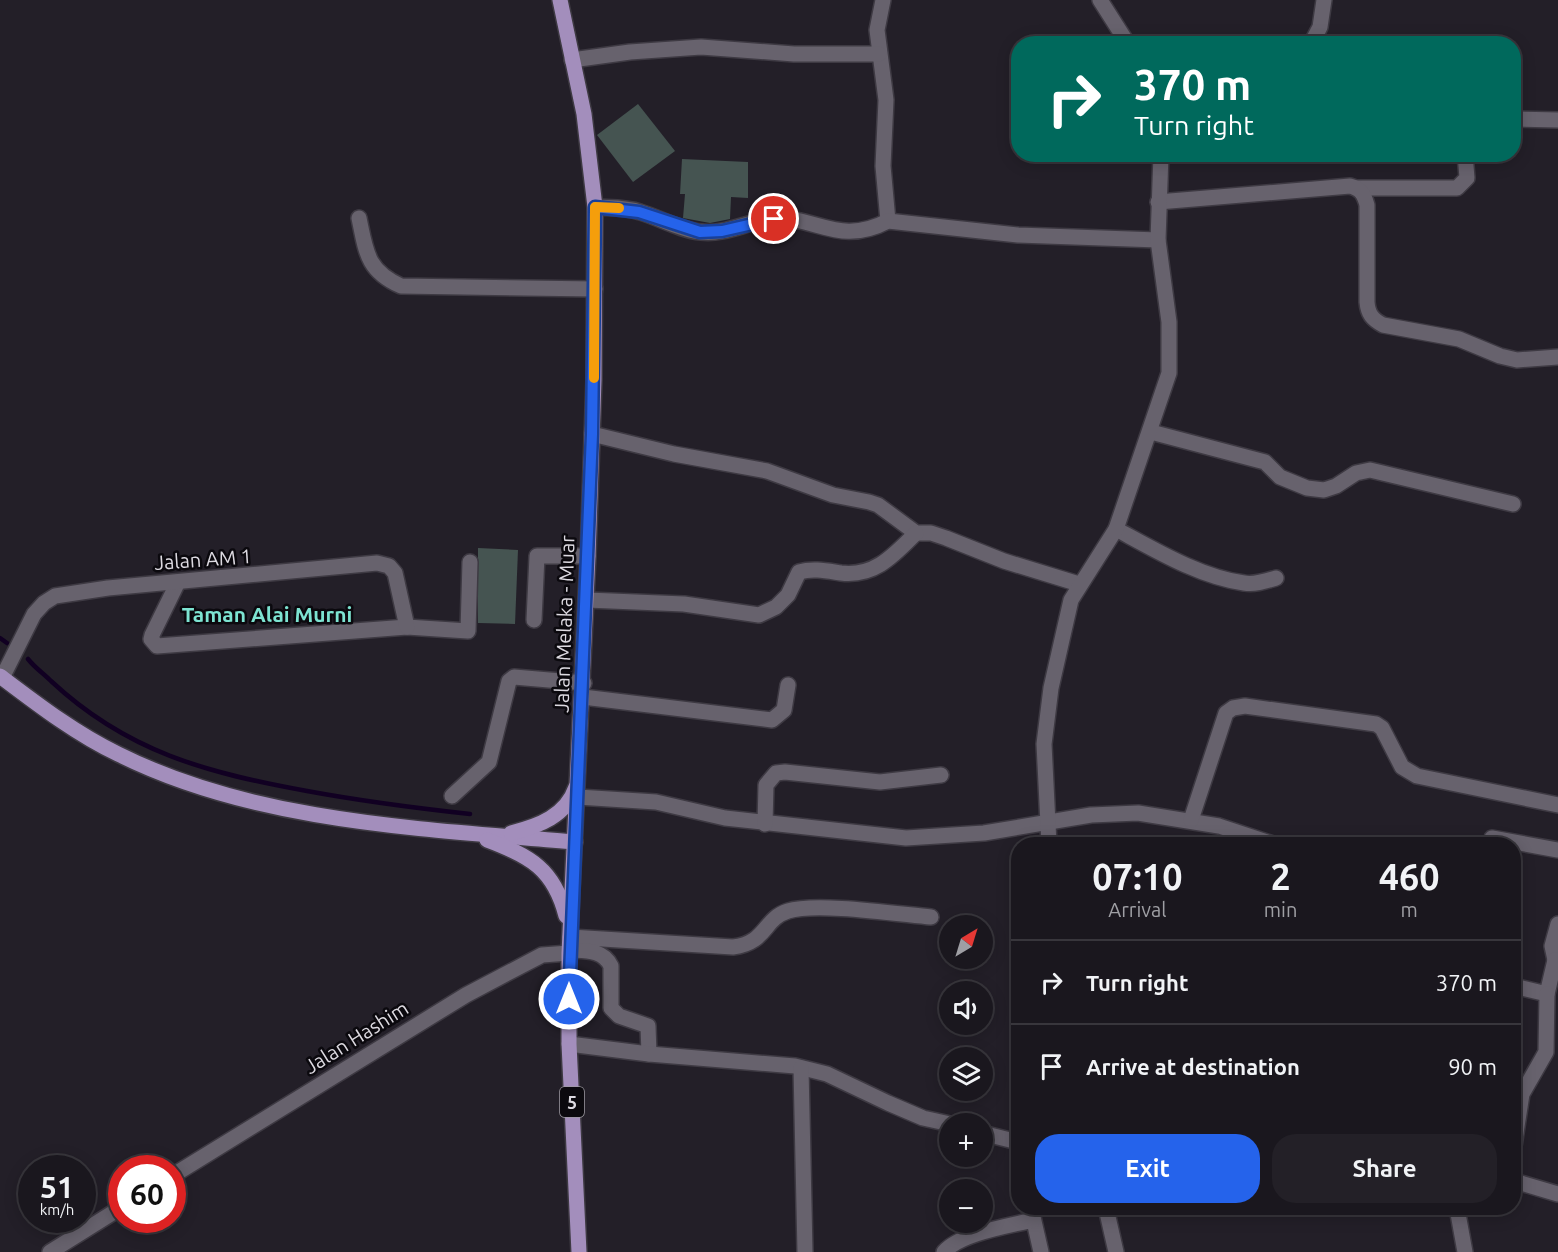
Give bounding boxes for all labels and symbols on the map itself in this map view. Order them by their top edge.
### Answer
pin [748,193,799,244]
street label: Jalan Melaka - Muar [549,534,579,713]
street label: Jalan AM 1 [153,544,253,574]
district label: Taman Alai Murni [182,602,352,626]
north arrow [939,915,993,969]
position arrow [537,967,601,1031]
street label: Jalan Hashim [300,996,412,1078]
road number: 5 [560,1087,584,1117]
speed limit sign: 60 [108,1155,186,1233]

